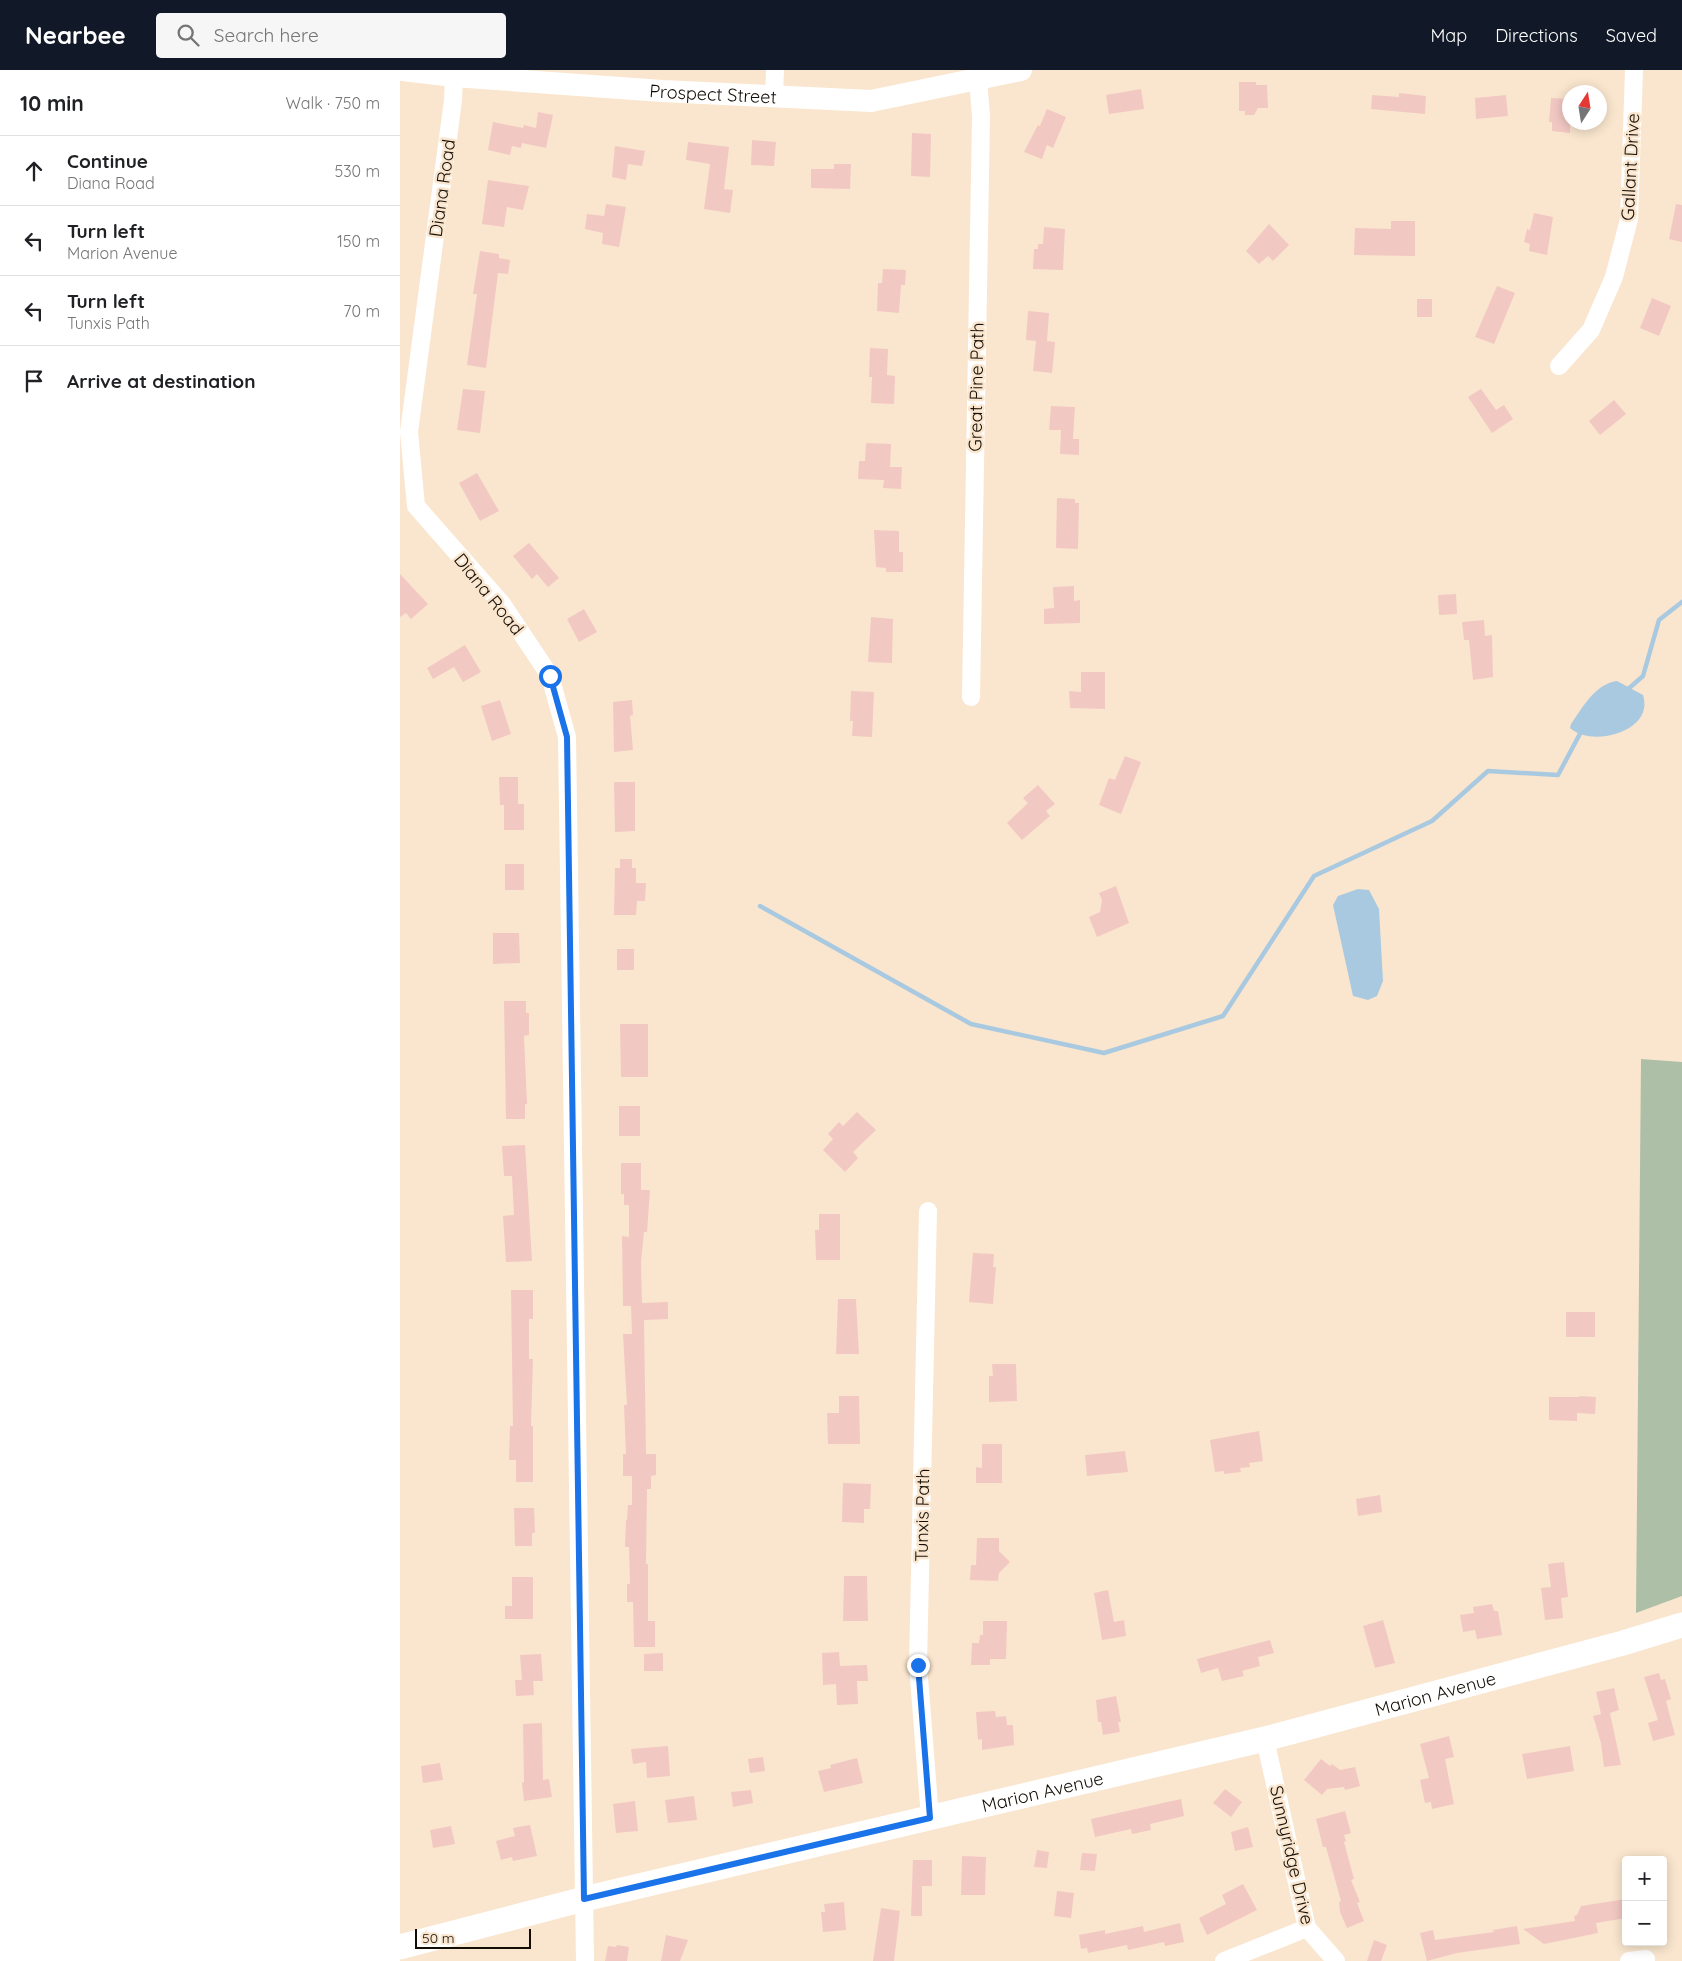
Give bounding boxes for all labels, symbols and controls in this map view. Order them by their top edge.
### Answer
search box [156,13,506,58]
text: Nearbee [25,20,126,50]
icon: search [174,21,202,49]
text: Search here [214,23,319,47]
text: Map [1430,24,1467,47]
text: Directions [1495,24,1578,47]
text: Saved [1606,24,1657,47]
street label: Prospect Street [649,79,777,108]
north arrow [1562,85,1607,130]
text: 10 min [20,90,84,116]
text: Walk · 750 m [285,93,380,113]
street label: Gallant Drive [1616,113,1644,221]
street label: Diana Road [424,138,460,238]
text: Continue [67,149,148,173]
icon: ahead [20,157,48,185]
text: 530 m [334,161,380,181]
text: Diana Road [67,173,155,193]
text: Turn left [67,219,145,243]
icon: left [20,227,48,255]
text: 150 m [337,231,380,251]
text: Marion Avenue [67,243,178,263]
text: Turn left [67,289,145,313]
icon: left [20,297,48,325]
text: 70 m [343,301,380,321]
text: Tunxis Path [67,313,150,333]
street label: Great Pine Path [963,322,989,452]
icon: arrive [20,367,48,395]
text: Arrive at destination [67,369,256,393]
street label: Diana Road [449,548,529,640]
route start [539,665,562,688]
street label: Tunxis Path [910,1468,934,1562]
route end [907,1654,930,1677]
street label: Marion Avenue [1372,1666,1498,1721]
street label: Marion Avenue [979,1766,1106,1817]
street label: Sunnyridge Drive [1265,1783,1319,1927]
map controls [1622,1856,1667,1946]
button: + [1622,1856,1667,1901]
button: − [1622,1901,1667,1946]
scale bar [415,1926,531,1949]
text: 50 m [422,1929,455,1947]

